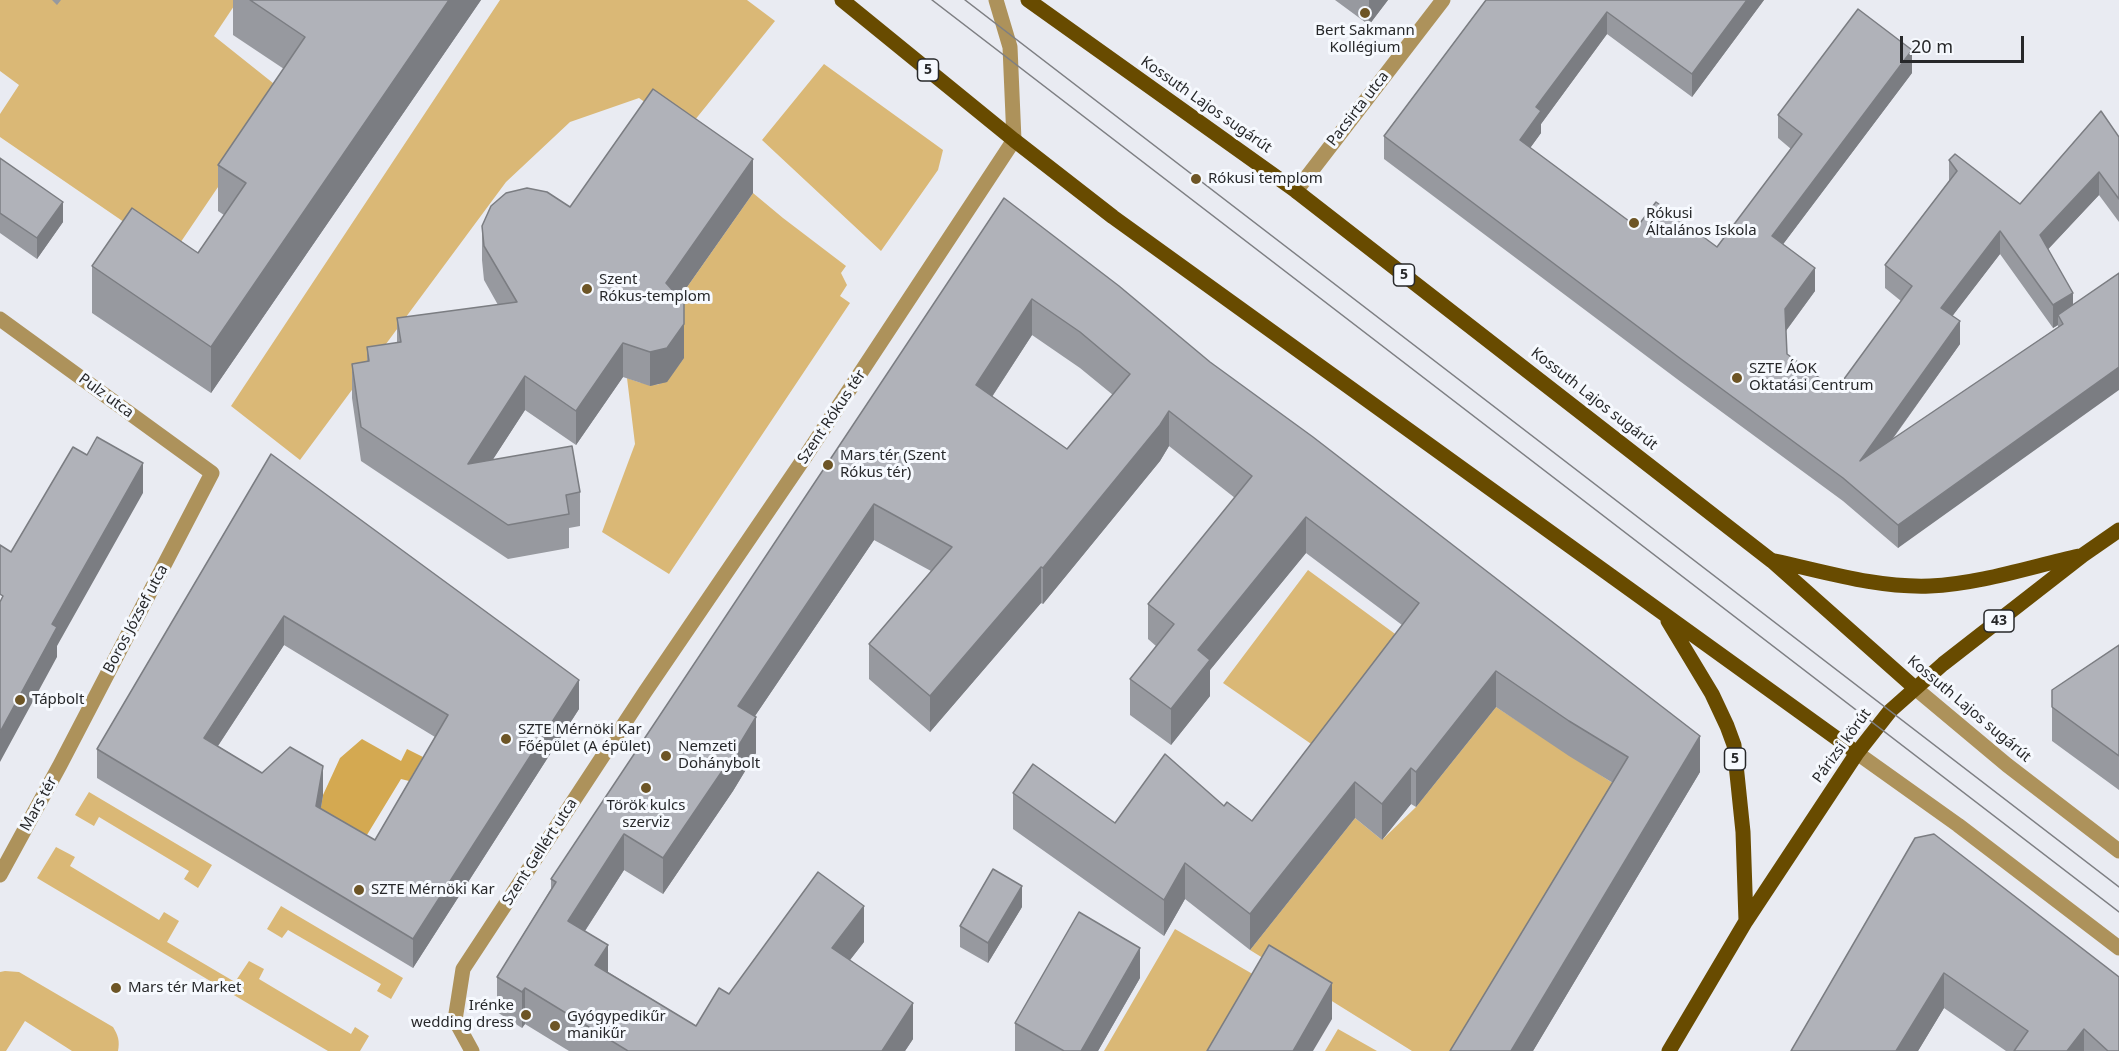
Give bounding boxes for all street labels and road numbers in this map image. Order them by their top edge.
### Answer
street label: Kossuth Lajos sugárút [1137,53,1275,157]
road number: 5 [918,59,938,81]
street label: Pacsirta utca [1323,68,1393,150]
road number: 5 [1394,264,1414,286]
street label: Kossuth Lajos sugárút [1527,344,1661,454]
street label: Szent Rókus tér [794,367,870,467]
street label: Pulz utca [75,370,137,422]
street label: Boros József utca [100,562,172,676]
road number: 43 [1984,610,2014,632]
street label: Kossuth Lajos sugárút [1904,652,2034,766]
street label: Párizsi körút [1809,705,1875,787]
road number: 5 [1724,748,1746,770]
street label: Mars tér [17,774,61,834]
street label: Szent Gellért utca [499,795,581,909]

